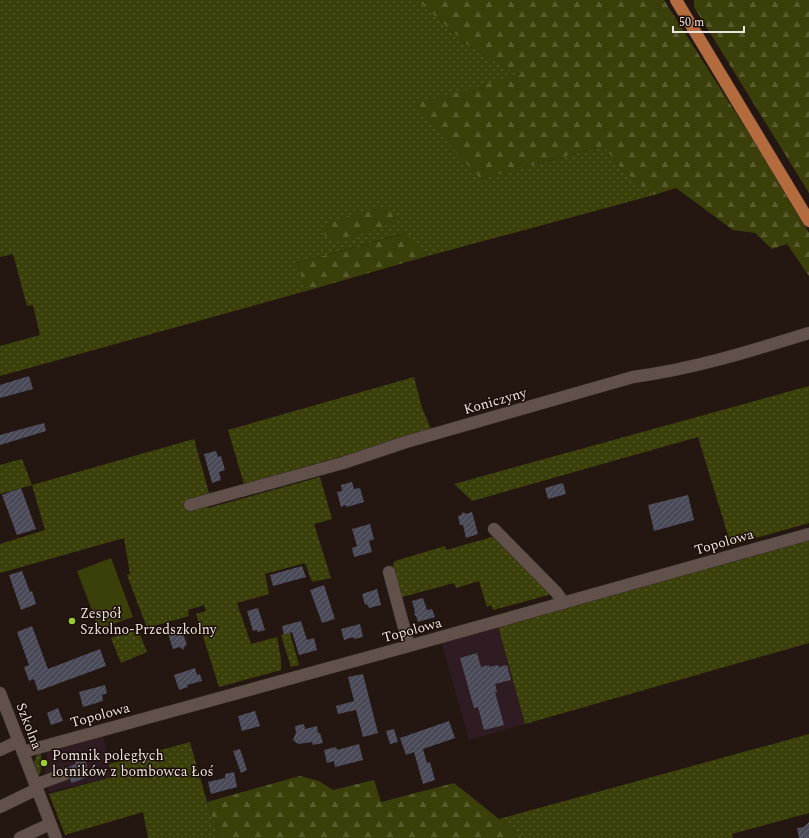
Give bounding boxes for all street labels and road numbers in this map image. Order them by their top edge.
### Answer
street label: Koniczyny [461,382,530,420]
street label: Topolowa [692,523,756,560]
street label: Topolowa [380,612,444,648]
street label: Topolowa [68,697,132,733]
street label: Szkolna [11,700,48,752]

